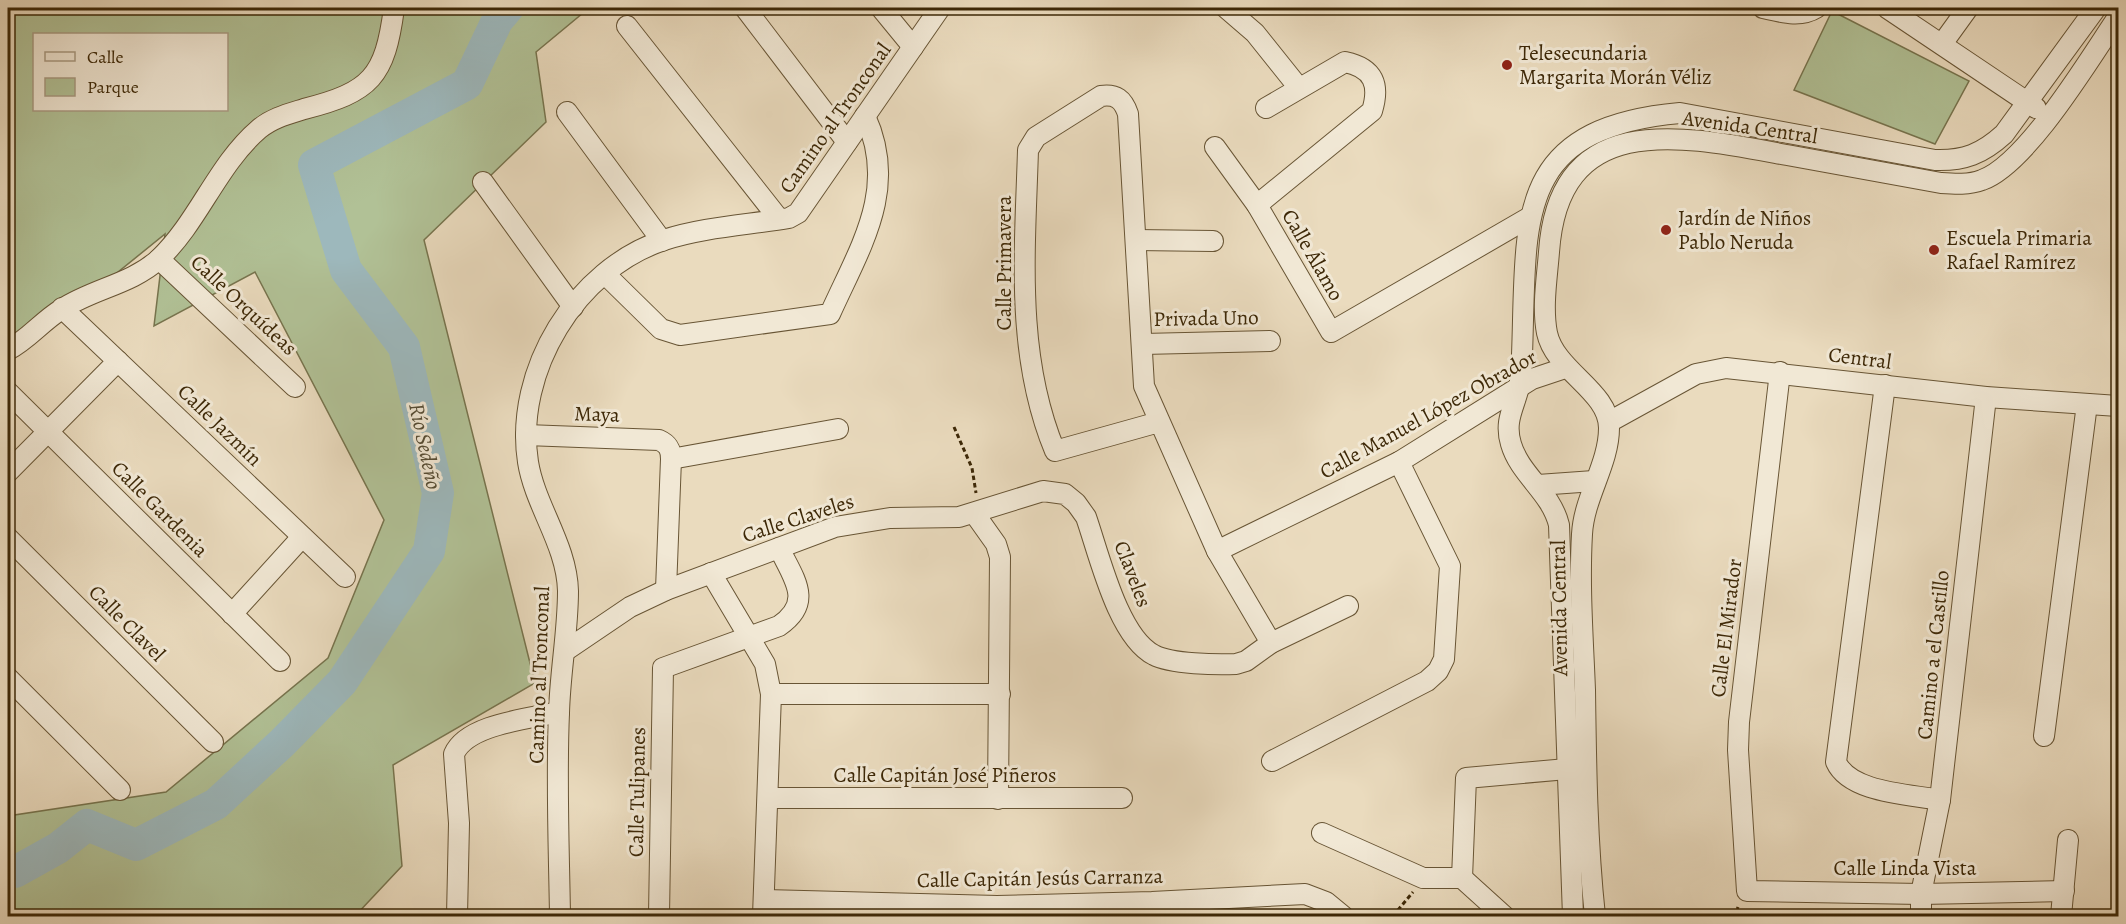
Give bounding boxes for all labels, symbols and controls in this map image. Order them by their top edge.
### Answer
legend [33,33,228,111]
street label: Camino al Tronconal [773,37,897,199]
place label: Telesecundaria Margarita Morán Véliz [1519,39,1712,91]
text: Calle [87,45,124,69]
marker: Telesecundaria Margarita Morán Véliz [1500,58,1514,72]
text: Parque [87,75,139,99]
street label: Avenida Central [1680,104,1819,150]
street label: Calle Primavera [990,195,1018,330]
street label: Calle Álamo [1276,204,1350,306]
place label: Jardín de Niños Pablo Neruda [1678,204,1811,256]
marker: Jardín de Niños Pablo Neruda [1659,223,1673,237]
place label: Escuela Primaria Rafael Ramírez [1946,224,2092,276]
marker: Escuela Primaria Rafael Ramírez [1927,243,1941,257]
street label: Calle Orquídeas [185,248,303,362]
street label: Privada Uno [1153,303,1259,333]
street label: Central [1827,340,1893,376]
street label: Calle Manuel López Obrador [1315,343,1541,485]
street label: Calle Jazmín [172,378,268,472]
street label: Maya [574,399,621,429]
water label: Río Sedeño [401,400,449,492]
street label: Calle Gardenia [106,455,215,564]
street label: Calle Claveles [739,487,857,549]
street label: Claveles [1108,537,1158,611]
street label: Avenida Central [1544,540,1574,677]
street label: Calle El Mirador [1704,557,1748,699]
street label: Camino a el Castillo [1910,569,1956,741]
street label: Calle Clavel [82,578,172,668]
street label: Camino al Tronconal [522,586,556,764]
street label: Calle Tulipanes [622,727,652,857]
street label: Calle Capitán José Piñeros [834,761,1056,789]
street label: Calle Linda Vista [1833,854,1977,882]
street label: Calle Capitán Jesús Carranza [917,862,1164,894]

